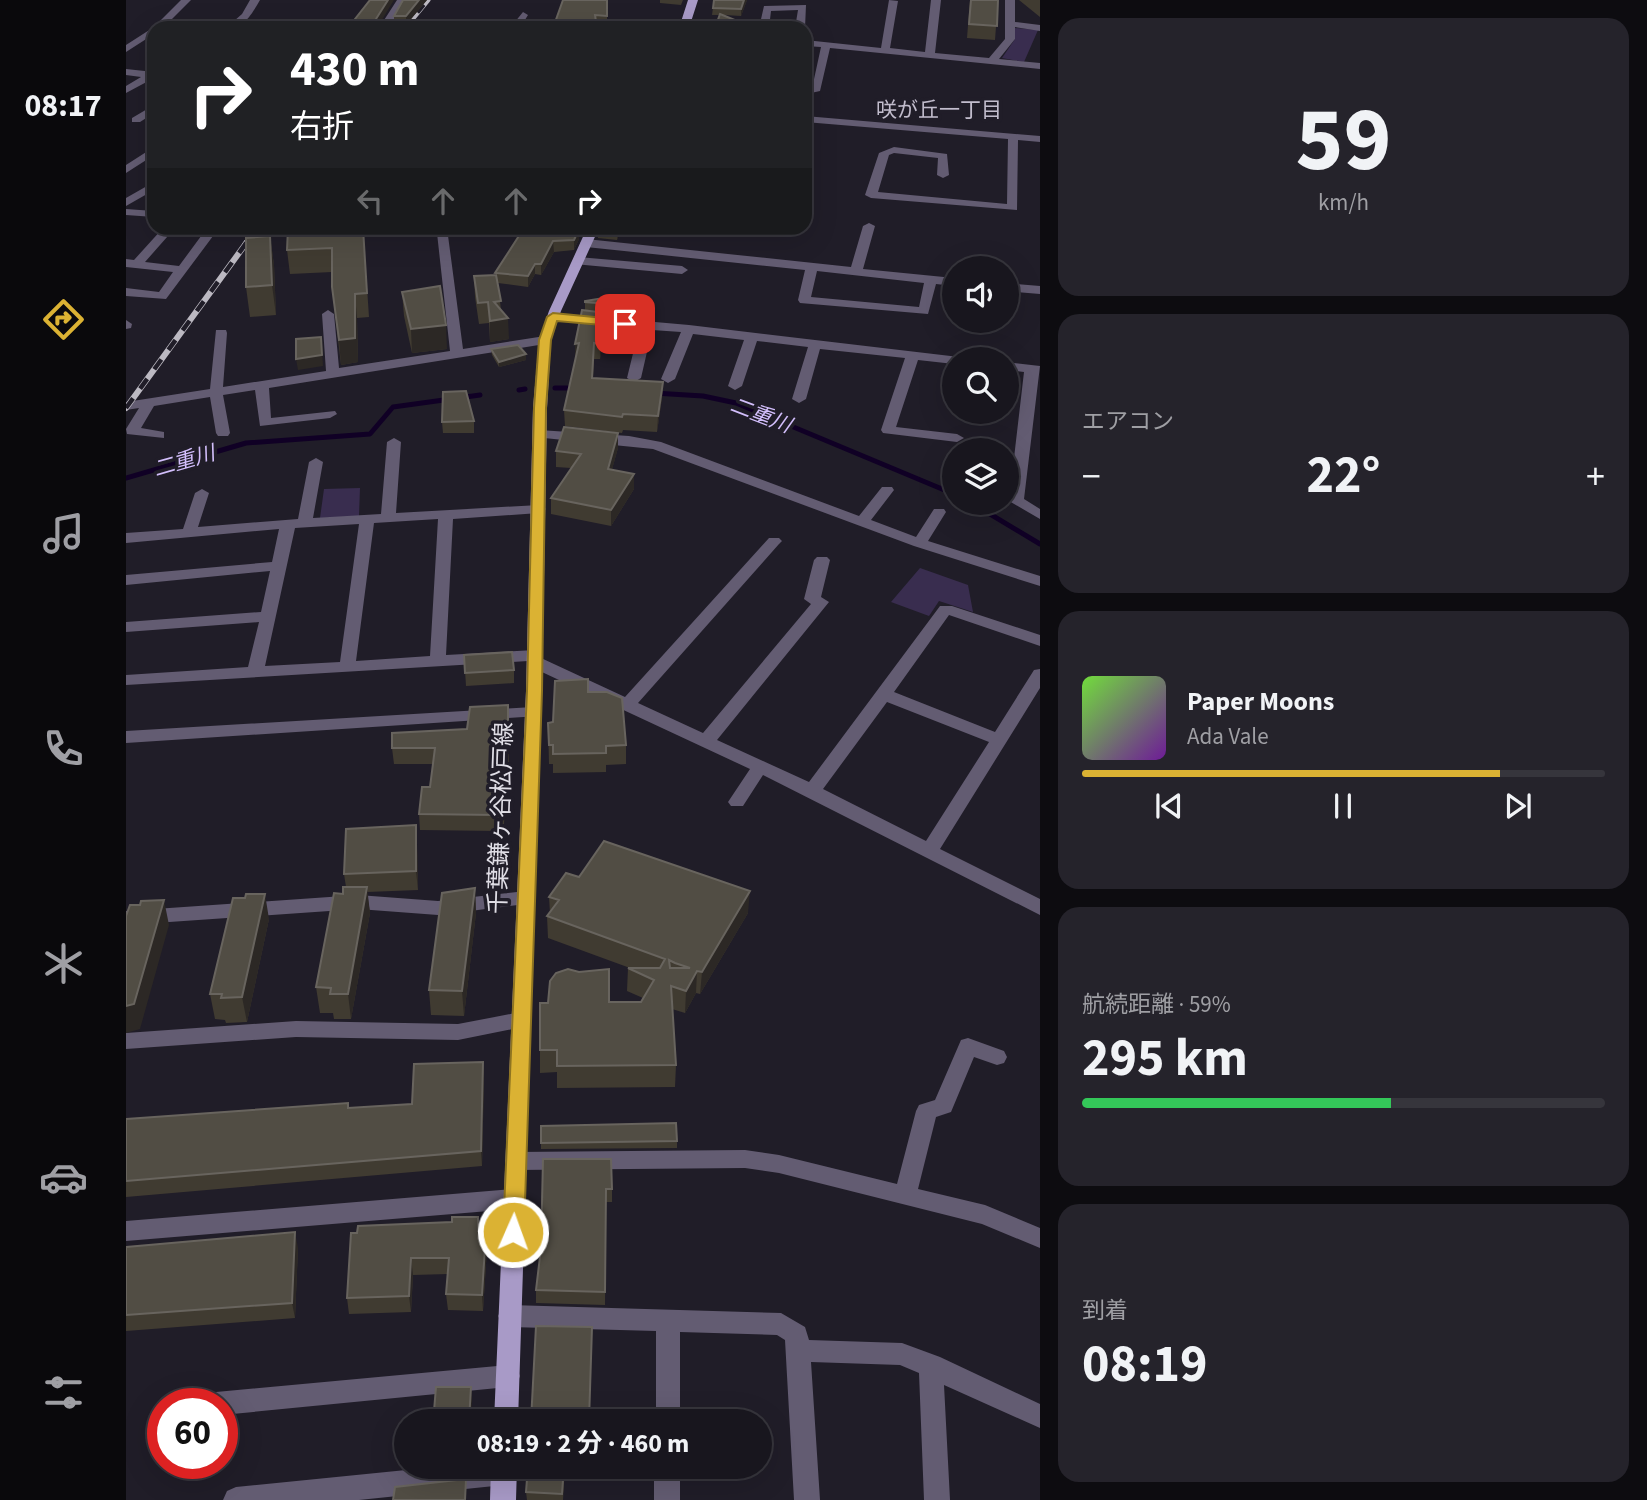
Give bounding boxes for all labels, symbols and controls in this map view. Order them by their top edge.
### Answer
text: 430 m [290,35,419,105]
icon: right [175,49,266,140]
text: 59 [1295,76,1392,205]
text: 08:17 [24,83,102,129]
district label: 咲が丘一丁目 [876,95,1002,125]
text: 右折 [290,104,354,150]
icon: left [351,182,389,220]
icon: ahead [424,182,462,220]
icon: ahead [497,182,535,220]
icon: right [570,182,608,220]
text: km/h [1318,186,1369,219]
map controls [942,256,1019,515]
button: sound [942,256,1019,333]
pin [595,294,655,354]
icon: directions [39,295,88,344]
icon: arrive [606,305,644,343]
button: search [942,347,1019,424]
water label: 二重川 [726,390,798,441]
text: エアコン [1082,405,1174,438]
water label: 二重川 [150,437,220,484]
button: layers [942,438,1019,515]
text: 22° [1307,439,1380,513]
text: − [1082,450,1101,504]
text: + [1586,450,1605,504]
icon: music [39,509,88,558]
text: Paper Moons [1187,683,1334,720]
text: Ada Vale [1187,720,1269,753]
street label: 千葉鎌ヶ谷松戸線 [480,721,522,915]
icon: phone [39,724,88,773]
icon: previous [1150,787,1188,825]
icon: pause [1324,787,1362,825]
icon: next [1499,787,1537,825]
icon: climate [39,939,88,988]
text: 航続距離 · 59% [1082,988,1231,1021]
text: 295 km [1082,1022,1248,1096]
icon: car [39,1153,88,1202]
position arrow [476,1195,550,1269]
text: 到着 [1082,1294,1128,1327]
text: 08:19 [1082,1328,1207,1402]
icon: filters [39,1368,88,1417]
speed limit sign: 60 [147,1388,238,1479]
text: 08:19 · 2 分 · 460 m [477,1425,689,1462]

